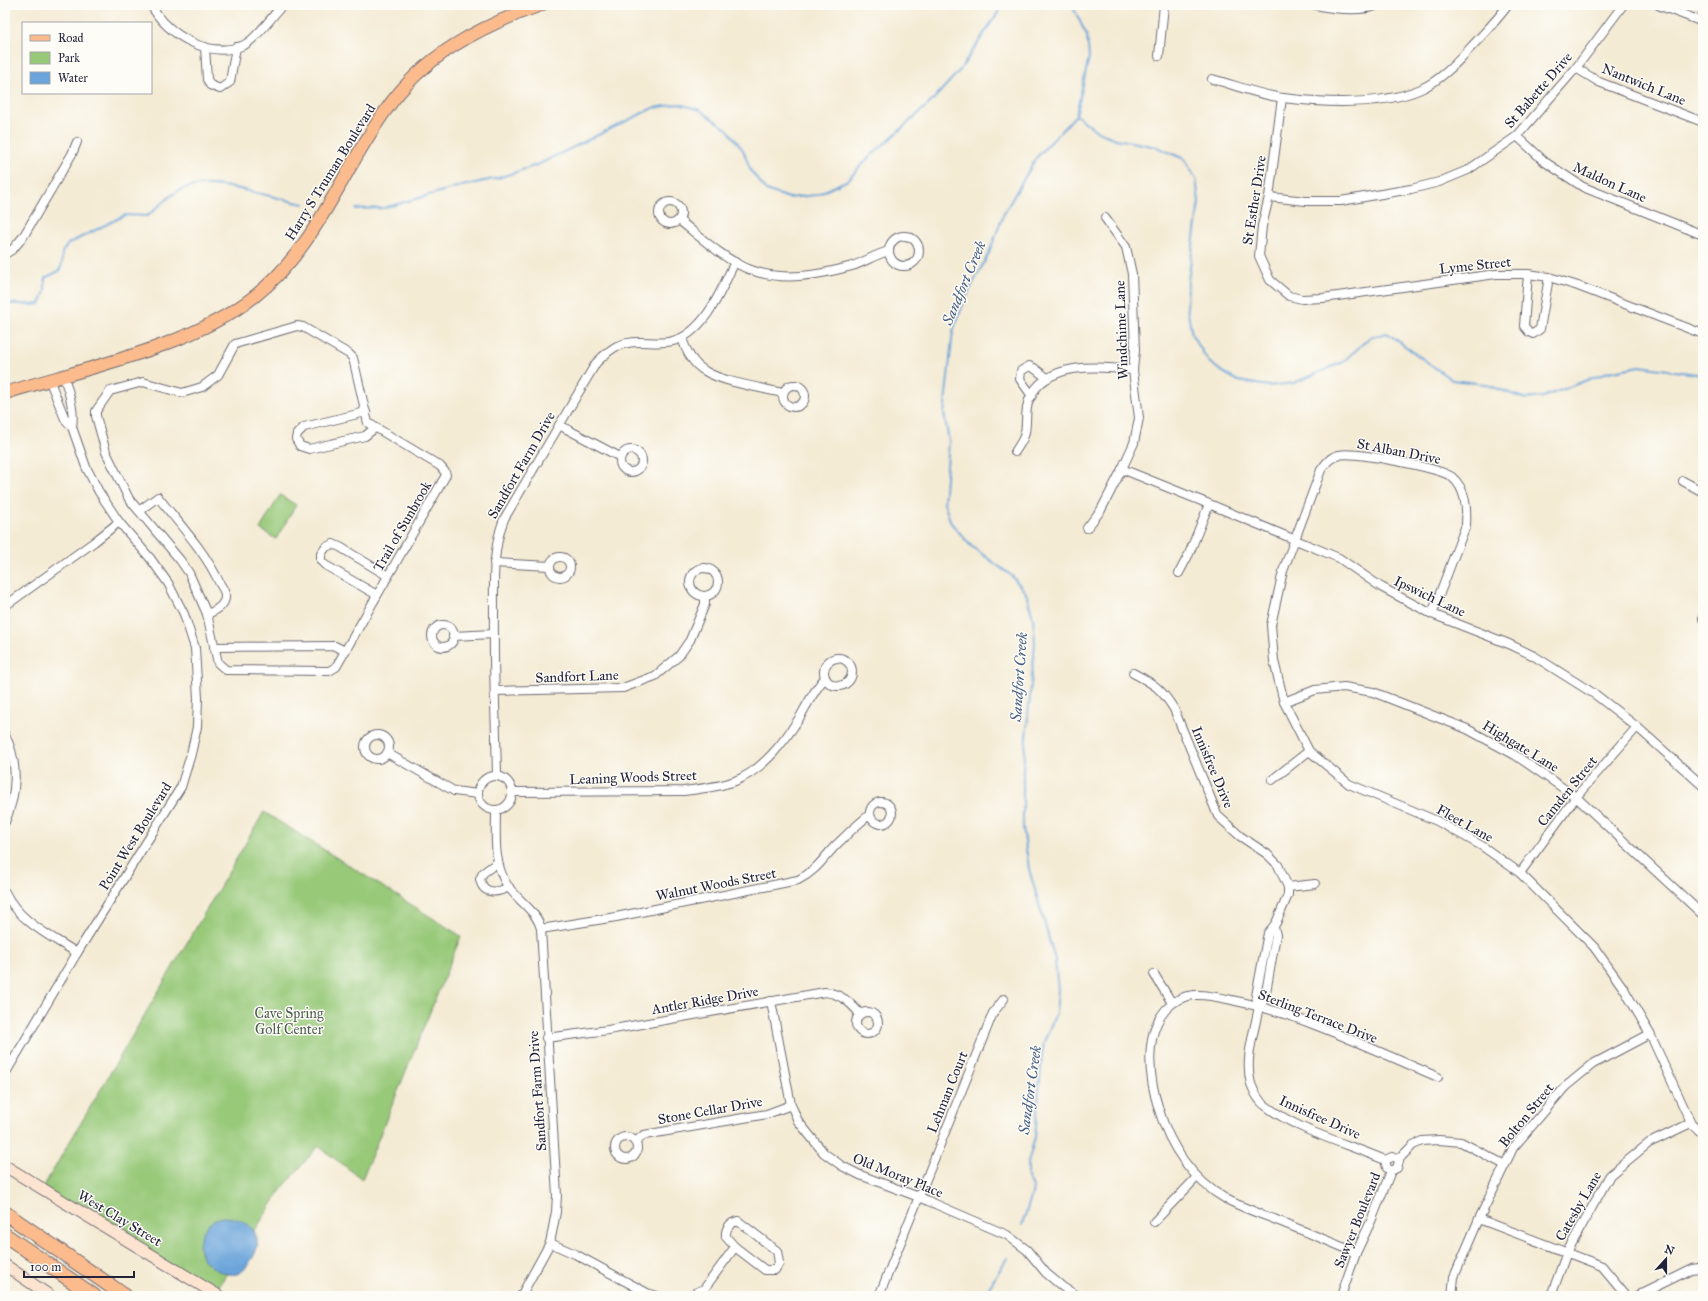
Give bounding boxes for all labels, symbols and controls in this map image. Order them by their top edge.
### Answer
legend [22,22,152,94]
text: Road [58,31,84,45]
street label: St Babette Drive [1501,49,1576,132]
text: Park [58,51,80,65]
street label: Nantwich Lane [1599,60,1689,109]
text: Water [58,71,88,85]
street label: Harry S Truman Boulevard [281,101,379,244]
street label: St Esther Drive [1239,154,1270,246]
street label: Maldon Lane [1570,159,1649,206]
water label: Sandfort Creek [938,238,990,329]
street label: Lyme Street [1438,253,1512,278]
street label: Windchime Lane [1111,280,1132,380]
street label: Sandfort Farm Drive [484,409,559,522]
street label: St Alban Drive [1356,435,1442,468]
street label: Trail of Sunbrook [370,478,435,575]
street label: Ipswich Lane [1391,572,1469,621]
water label: Sandfort Creek [1007,631,1031,723]
street label: Sandfort Lane [535,667,619,686]
street label: Highgate Lane [1479,717,1562,776]
street label: Innisfree Drive [1188,724,1237,811]
street label: Camden Street [1534,753,1601,830]
street label: Leaning Woods Street [569,767,697,788]
street label: Point West Boulevard [95,779,175,893]
street label: Fleet Lane [1433,801,1496,846]
street label: Walnut Woods Street [654,864,778,904]
street label: Antler Ridge Drive [649,983,760,1018]
street label: Sterling Terrace Drive [1256,986,1380,1047]
park label: Cave Spring Golf Center [255,1005,324,1038]
street label: Sandfort Farm Drive [525,1030,550,1152]
water label: Sandfort Creek [1015,1044,1045,1137]
street label: Lehman Court [923,1049,972,1136]
street label: Bolton Street [1495,1080,1557,1151]
street label: Innisfree Drive [1277,1092,1363,1143]
street label: Stone Cellar Drive [656,1093,764,1128]
street label: Old Moray Place [850,1150,946,1201]
street label: Catesby Lane [1552,1168,1605,1244]
street label: Sawyer Boulevard [1331,1170,1384,1271]
street label: West Clay Street [75,1187,165,1250]
north arrow [1646,1239,1686,1279]
text: N [1663,1242,1677,1258]
scale bar [24,1253,134,1279]
text: 100 m [30,1260,61,1274]

